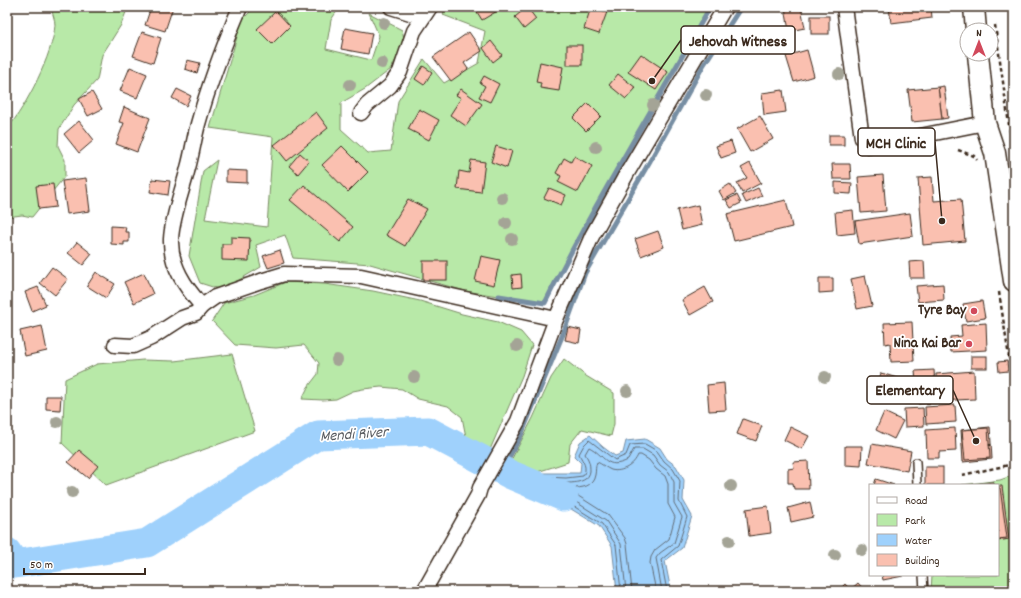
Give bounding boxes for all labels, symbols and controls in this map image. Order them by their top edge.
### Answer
north arrow [959,22,999,62]
callout: Jehovah Witness [681,26,795,54]
text: N [976,26,982,42]
text: Jehovah Witness [689,31,787,54]
callout: MCH Clinic [858,128,935,156]
text: MCH Clinic [866,133,927,156]
place label: Tyre Bay [918,300,967,322]
marker: Tyre Bay [969,306,979,316]
place label: Nina Kai Bar [894,333,961,355]
marker: Nina Kai Bar [964,339,974,349]
callout: Elementary [867,376,953,404]
text: Elementary [875,380,946,403]
water label: Mendi River [319,421,391,449]
legend [869,484,999,576]
text: Road [905,493,927,510]
text: Park [905,513,926,530]
text: Water [905,533,932,550]
scale bar [24,550,145,576]
text: Building [905,553,940,570]
text: 50 m [30,557,53,574]

